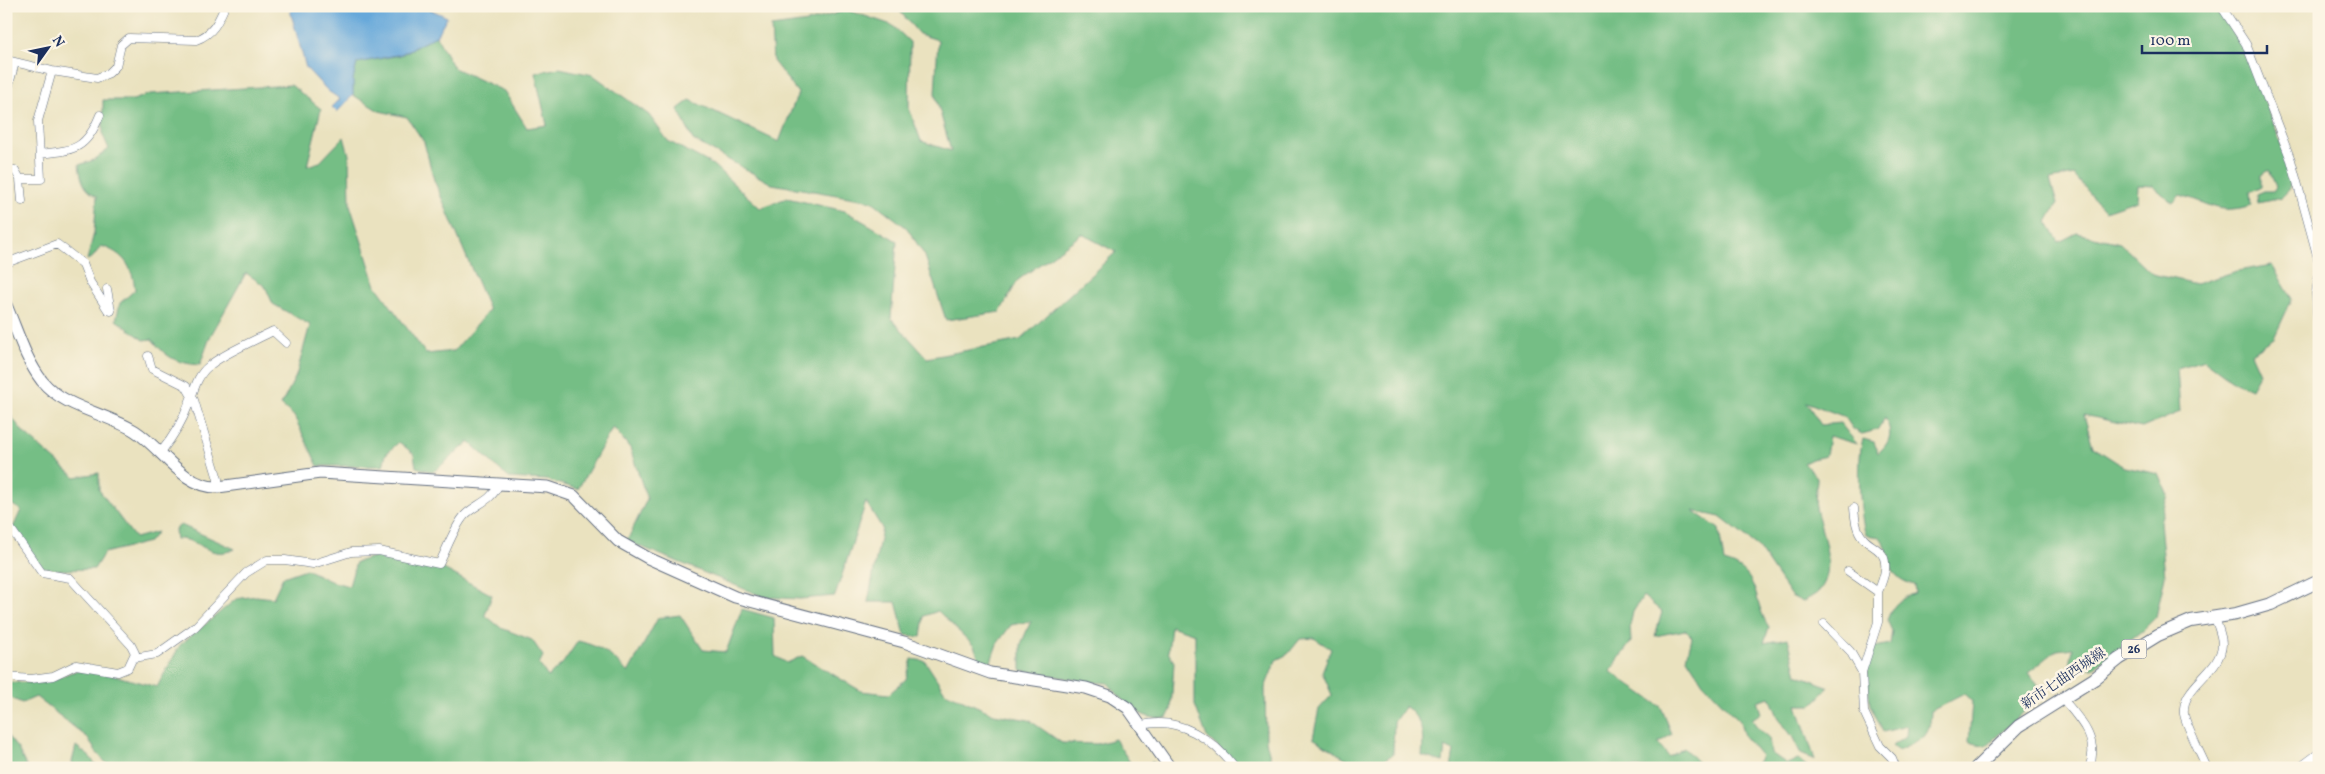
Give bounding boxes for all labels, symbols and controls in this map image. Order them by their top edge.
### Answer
north arrow [22,22,72,72]
scale bar [2142,22,2268,54]
text: 100 m [2150,31,2190,52]
text: N [47,32,68,51]
road number: 26 [2122,640,2146,659]
street label: 新市七曲西城線 [2018,644,2110,715]

